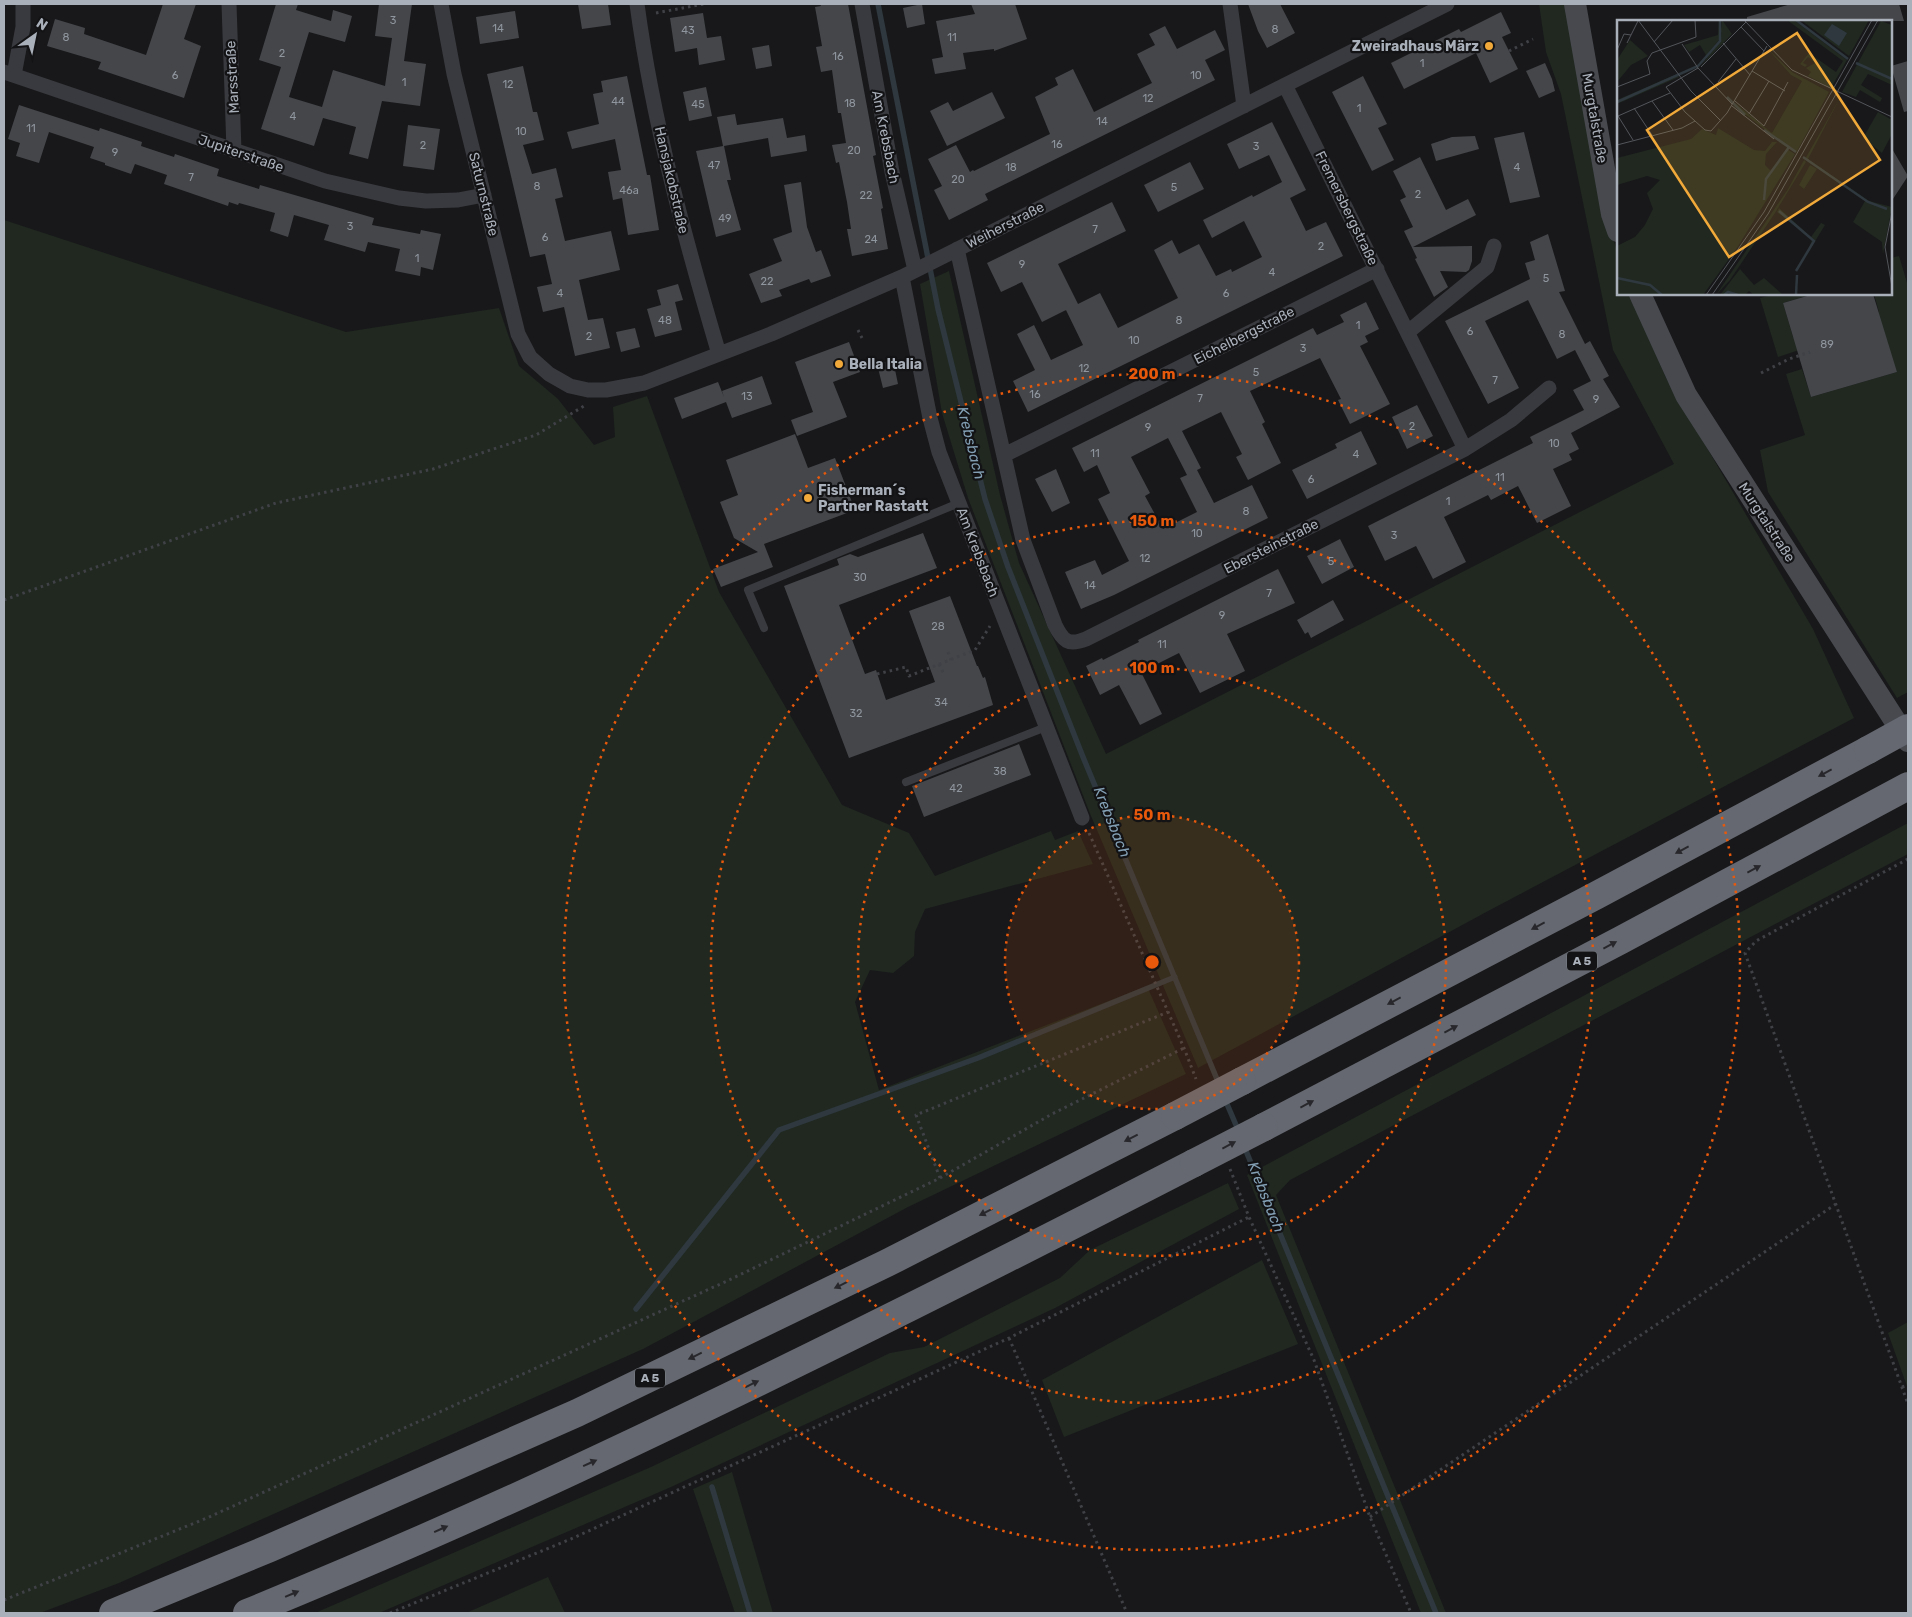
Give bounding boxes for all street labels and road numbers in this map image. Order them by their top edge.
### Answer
street label: Marsstraße [222,40,243,114]
street label: Murgtalstraße [1578,72,1611,165]
street label: Am Krebsbach [868,89,903,185]
street label: Hansjakobstraße [651,125,692,236]
street label: Jupiterstraße [196,131,286,176]
street label: Fremersbergstraße [1311,148,1382,268]
street label: Saturnstraße [465,150,502,238]
street label: Weiherstraße [963,198,1047,252]
street label: Eichelbergstraße [1191,303,1298,368]
street label: Murgtalstraße [1735,479,1799,565]
street label: Am Krebsbach [953,505,1002,599]
street label: Ebersteinstraße [1221,515,1322,578]
road number: A 5 [1567,951,1597,970]
road number: A 5 [635,1369,665,1388]

